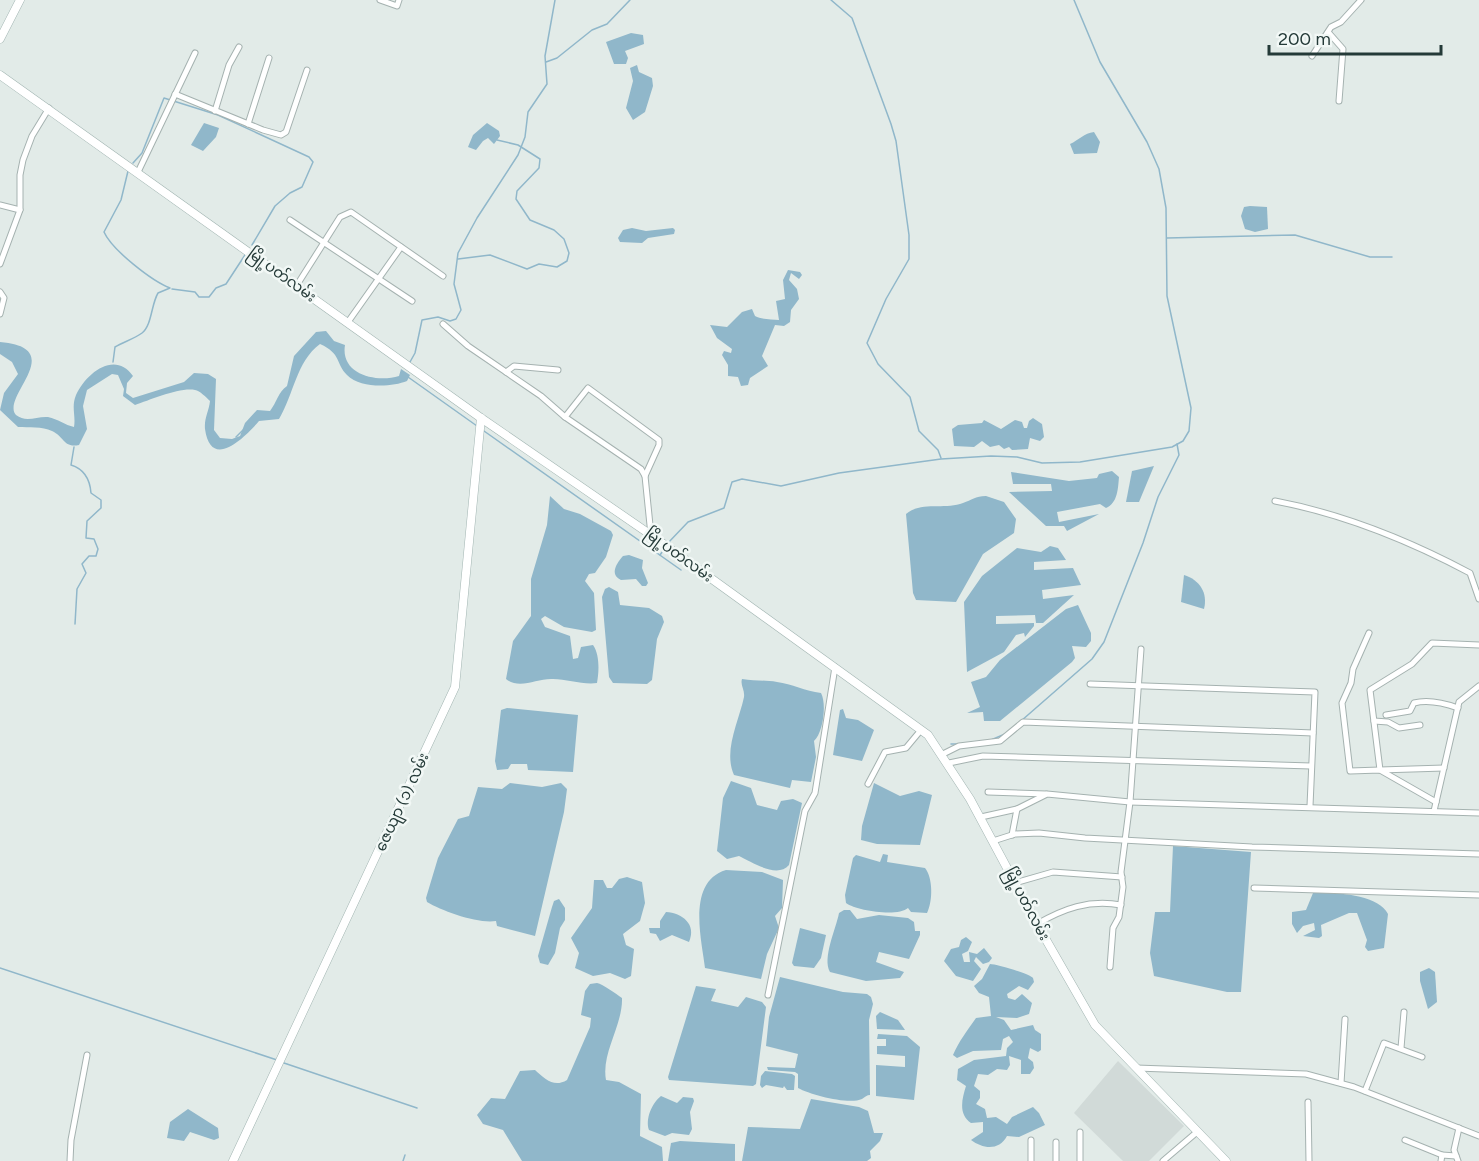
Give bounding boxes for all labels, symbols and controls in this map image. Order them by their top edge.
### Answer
scale bar [1269,18,1442,56]
text: 200 m [1278,28,1331,50]
street label: မြို့ပတ်လမ်း [243,243,320,308]
street label: မြို့ပတ်လမ်း [640,523,717,588]
street label: ဇေယျာ (၁) လမ်း [370,749,435,855]
street label: မြို့ပတ်လမ်း [998,864,1055,945]

